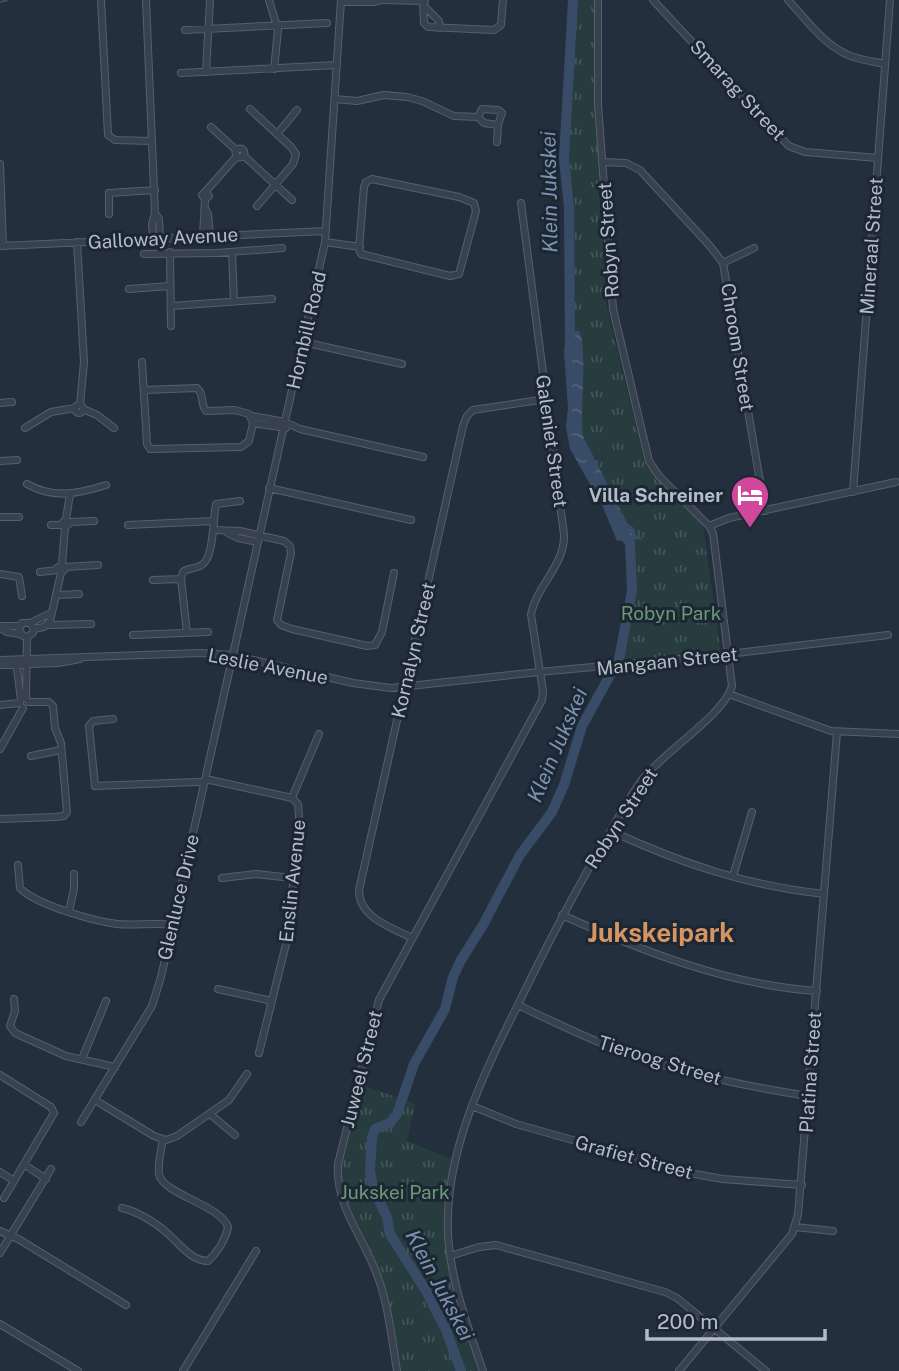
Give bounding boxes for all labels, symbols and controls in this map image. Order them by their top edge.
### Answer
street label: Smarag Street [686,35,790,145]
water label: Klein Jukskei [535,131,563,253]
street label: Mineraal Street [855,177,887,315]
street label: Robyn Street [593,182,623,298]
street label: Galloway Avenue [87,223,239,253]
street label: Hornbill Road [282,269,330,391]
street label: Chroom Street [717,281,759,413]
street label: Galeniet Street [532,373,572,509]
hotel icon: Villa Schreiner [729,474,771,529]
place label: Villa Schreiner [589,484,723,506]
street label: Kornalyn Street [387,580,439,720]
park label: Robyn Park [621,602,722,624]
street label: Mangaan Street [595,643,739,679]
street label: Leslie Avenue [206,644,330,688]
water label: Klein Jukskei [522,684,592,806]
street label: Robyn Street [580,763,662,873]
street label: Enslin Avenue [275,819,309,943]
street label: Glenluce Drive [153,832,203,962]
district label: Jukskeipark [588,917,734,948]
street label: Juweel Street [336,1008,386,1130]
street label: Platina Street [795,1011,825,1133]
street label: Tieroog Street [596,1031,724,1089]
street label: Grafiet Street [573,1131,695,1183]
park label: Jukskei Park [340,1181,450,1203]
water label: Klein Jukskei [400,1225,480,1345]
scale bar [647,1298,825,1342]
text: 200 m [657,1309,718,1334]

